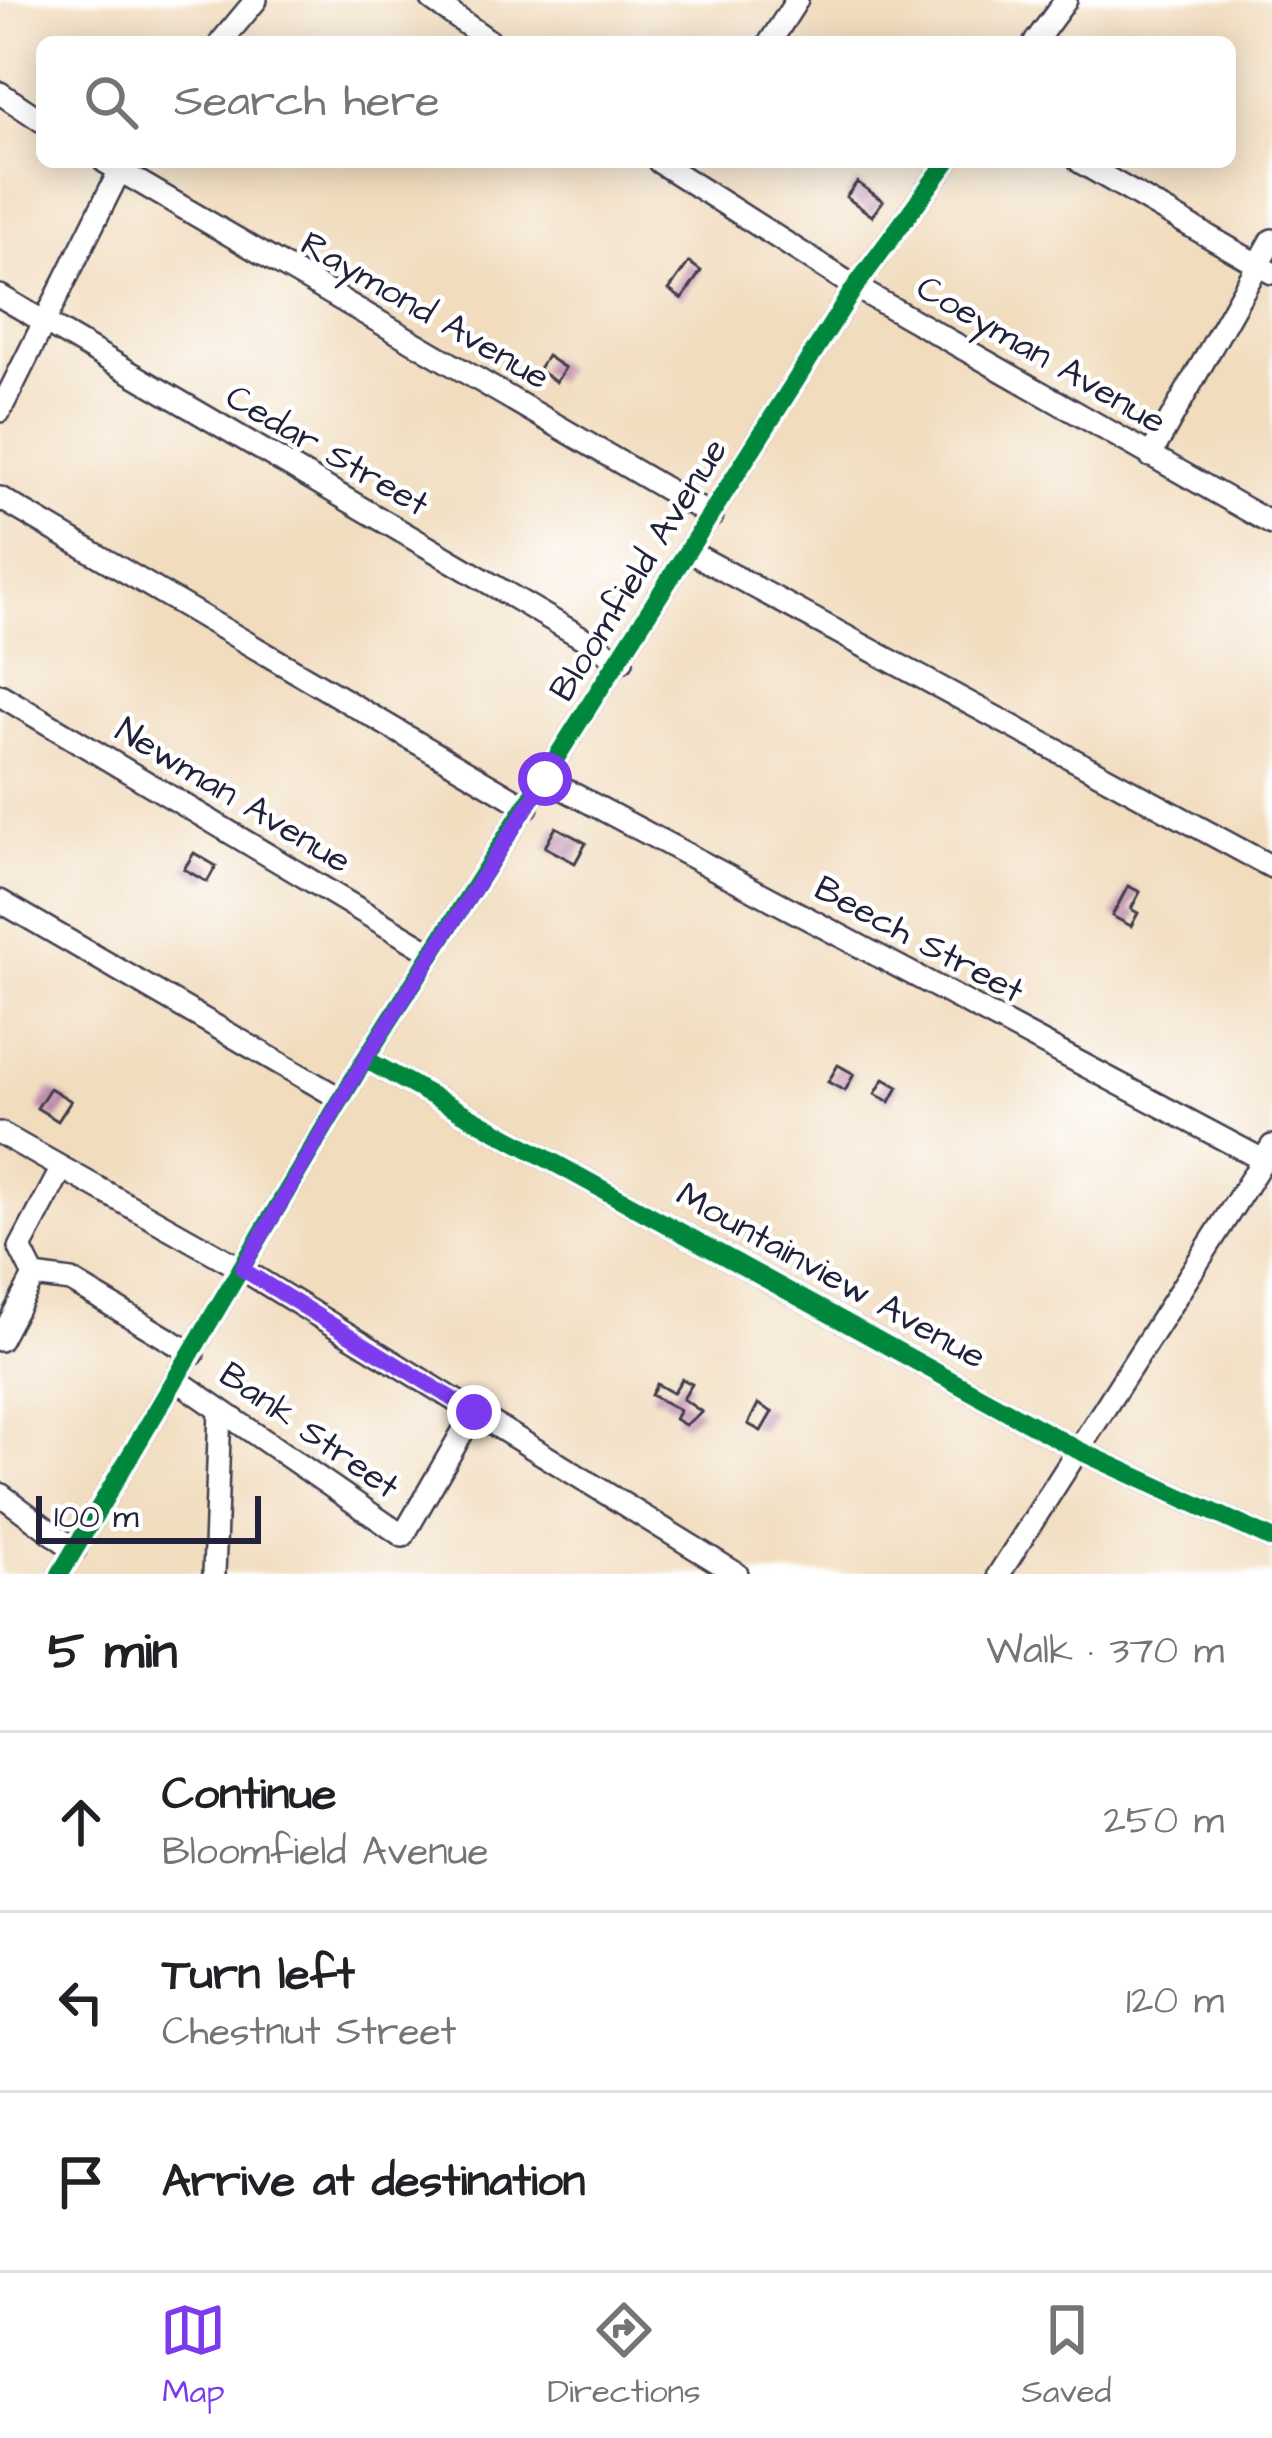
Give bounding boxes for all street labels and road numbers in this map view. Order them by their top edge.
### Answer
street label: Raymond Avenue [291,219,559,403]
street label: Coeyman Avenue [907,263,1175,447]
street label: Cedar Street [216,372,438,530]
street label: Bloomfield Avenue [537,429,741,711]
street label: Newman Avenue [105,705,361,887]
street label: Beech Street [805,863,1033,1017]
street label: Mountainview Avenue [667,1170,995,1382]
street label: Bank Street [209,1350,410,1512]

